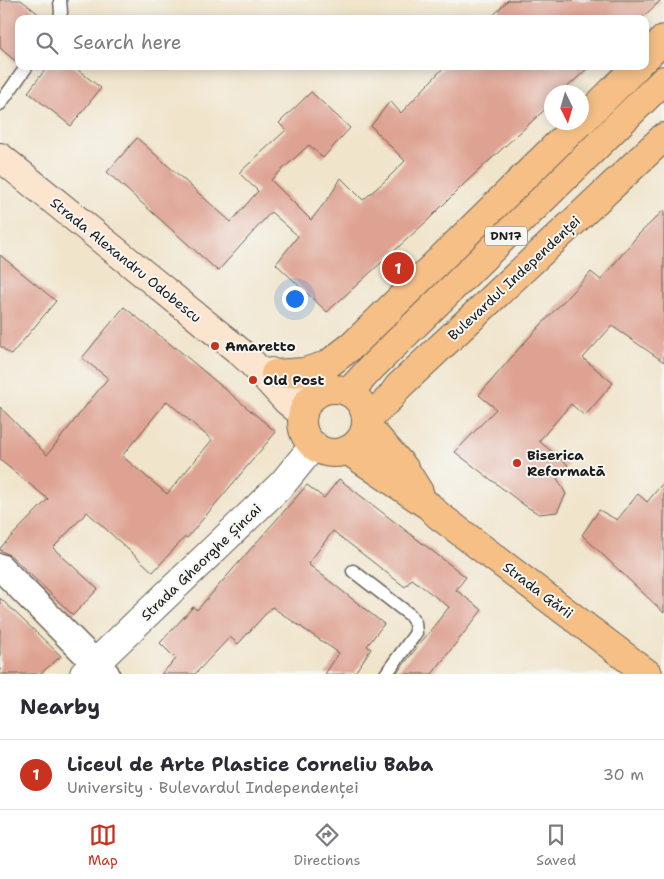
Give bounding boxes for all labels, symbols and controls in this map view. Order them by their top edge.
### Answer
search box [15,15,649,70]
icon: search [33,29,61,57]
text: Search here [73,30,182,55]
north arrow [544,85,589,130]
street label: Strada Alexandru Odobescu [47,193,205,327]
street label: Bulevardul Independenței [444,212,585,345]
road number: DN17 [485,227,527,246]
pin: 1 [382,249,414,287]
your location [282,286,308,312]
place label: Amaretto [225,337,296,355]
marker: Amaretto [209,340,221,352]
place label: Old Post [263,371,324,389]
marker: Old Post [247,374,259,386]
place label: Biserica Reformată [527,446,606,480]
marker: Biserica Reformată [511,457,523,469]
street label: Strada Gheorghe Șincai [137,500,266,625]
street label: Strada Gării [499,558,577,622]
text: Nearby [20,693,100,721]
text: Liceul de Arte Plastice Corneliu Baba [67,752,433,777]
text: 1 [32,764,40,785]
text: 30 m [603,764,644,785]
text: University · Bulevardul Independenței [67,777,359,798]
tab: Map [88,821,118,869]
tab: Directions [294,821,360,869]
tab: Saved [536,821,576,869]

